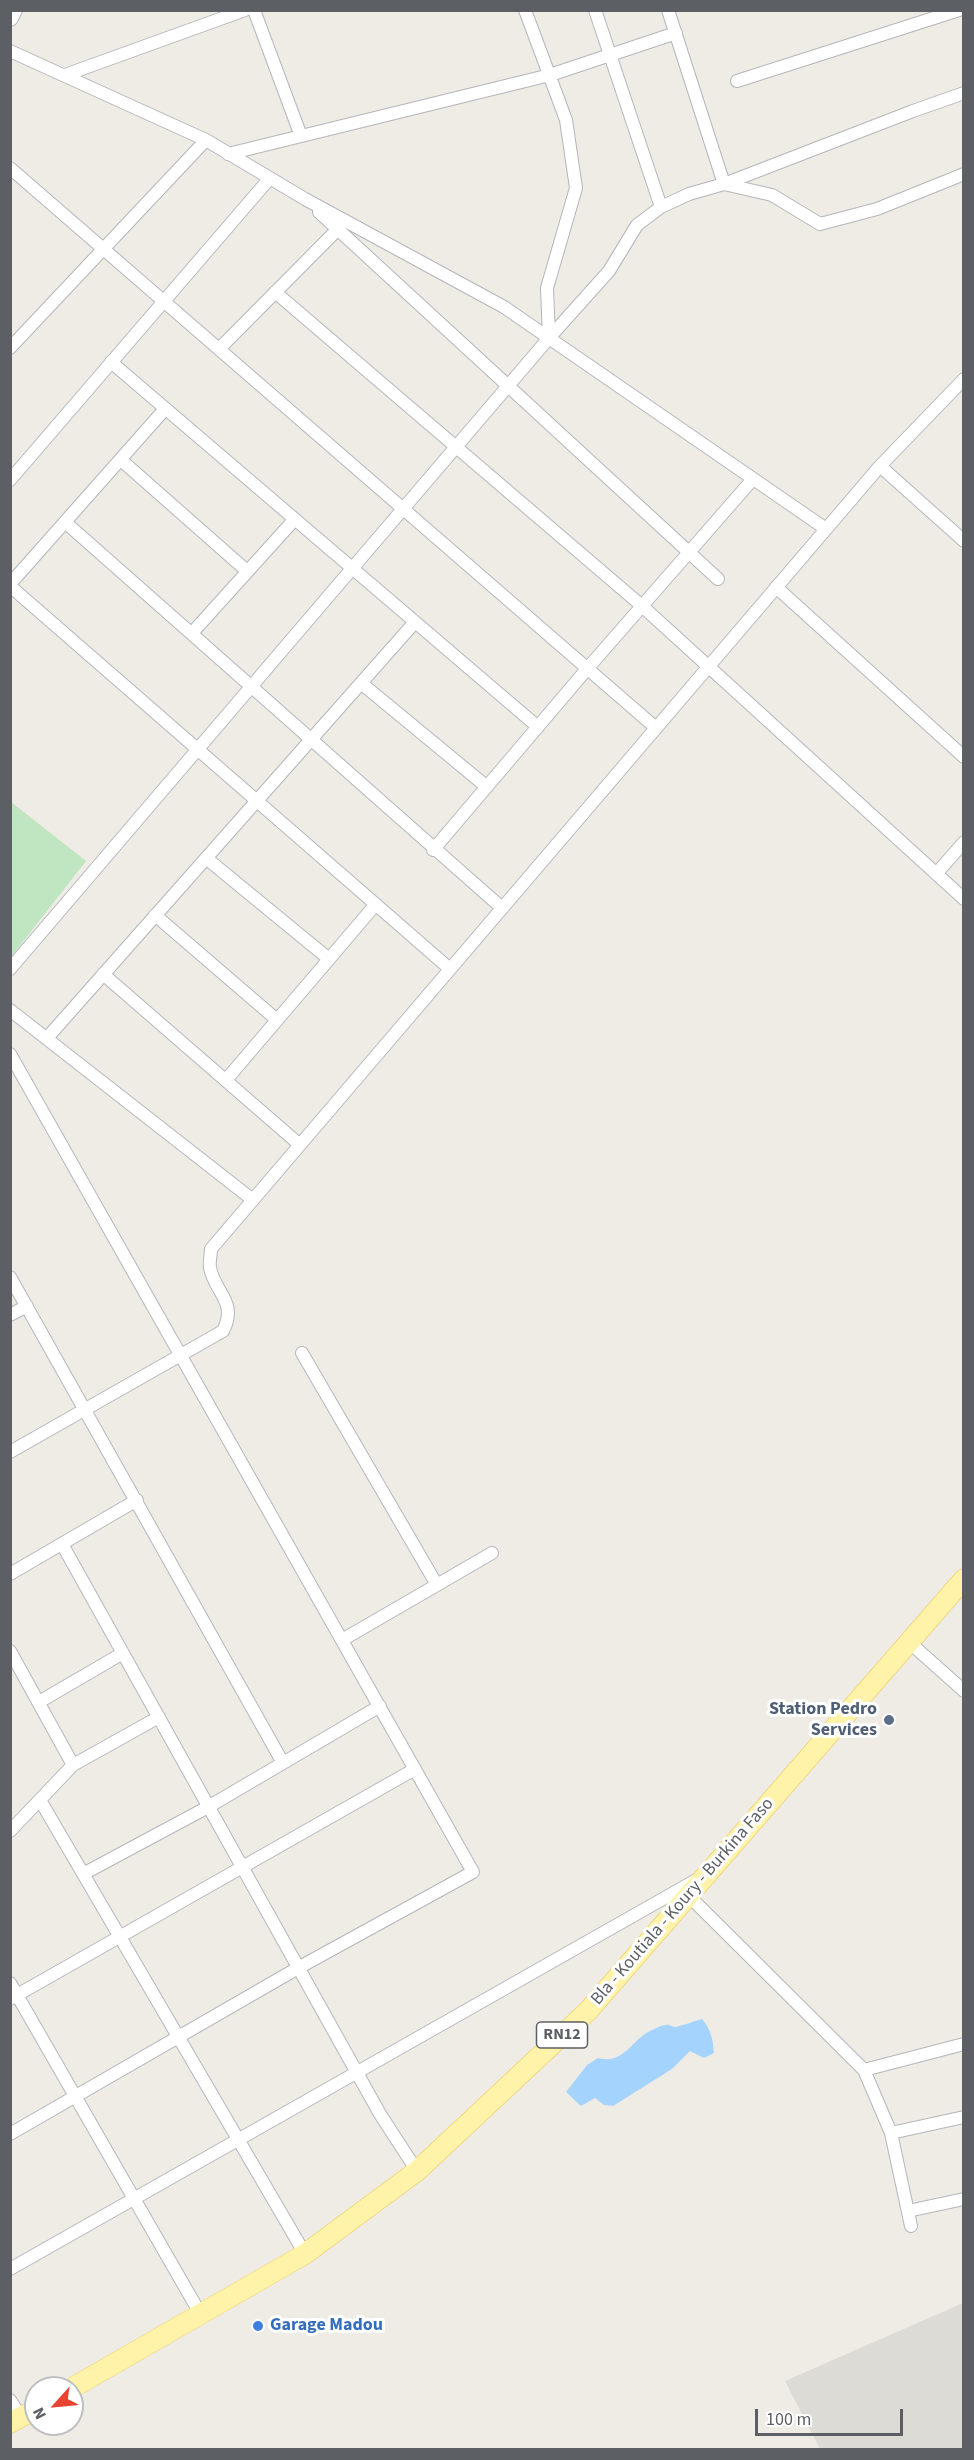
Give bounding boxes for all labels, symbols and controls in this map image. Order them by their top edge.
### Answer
place label: Station Pedro Services [769,1699,877,1742]
marker: Station Pedro Services [882,1713,896,1727]
street label: Bla - Koutiala - Koury - Burkina Faso [587,1794,779,2010]
road number: RN12 [536,2022,588,2048]
place label: Garage Madou [270,2315,383,2337]
marker: Garage Madou [251,2319,265,2333]
north arrow [24,2376,84,2436]
scale bar [758,2397,906,2435]
text: N [28,2404,52,2423]
text: 100 m [766,2407,811,2432]

